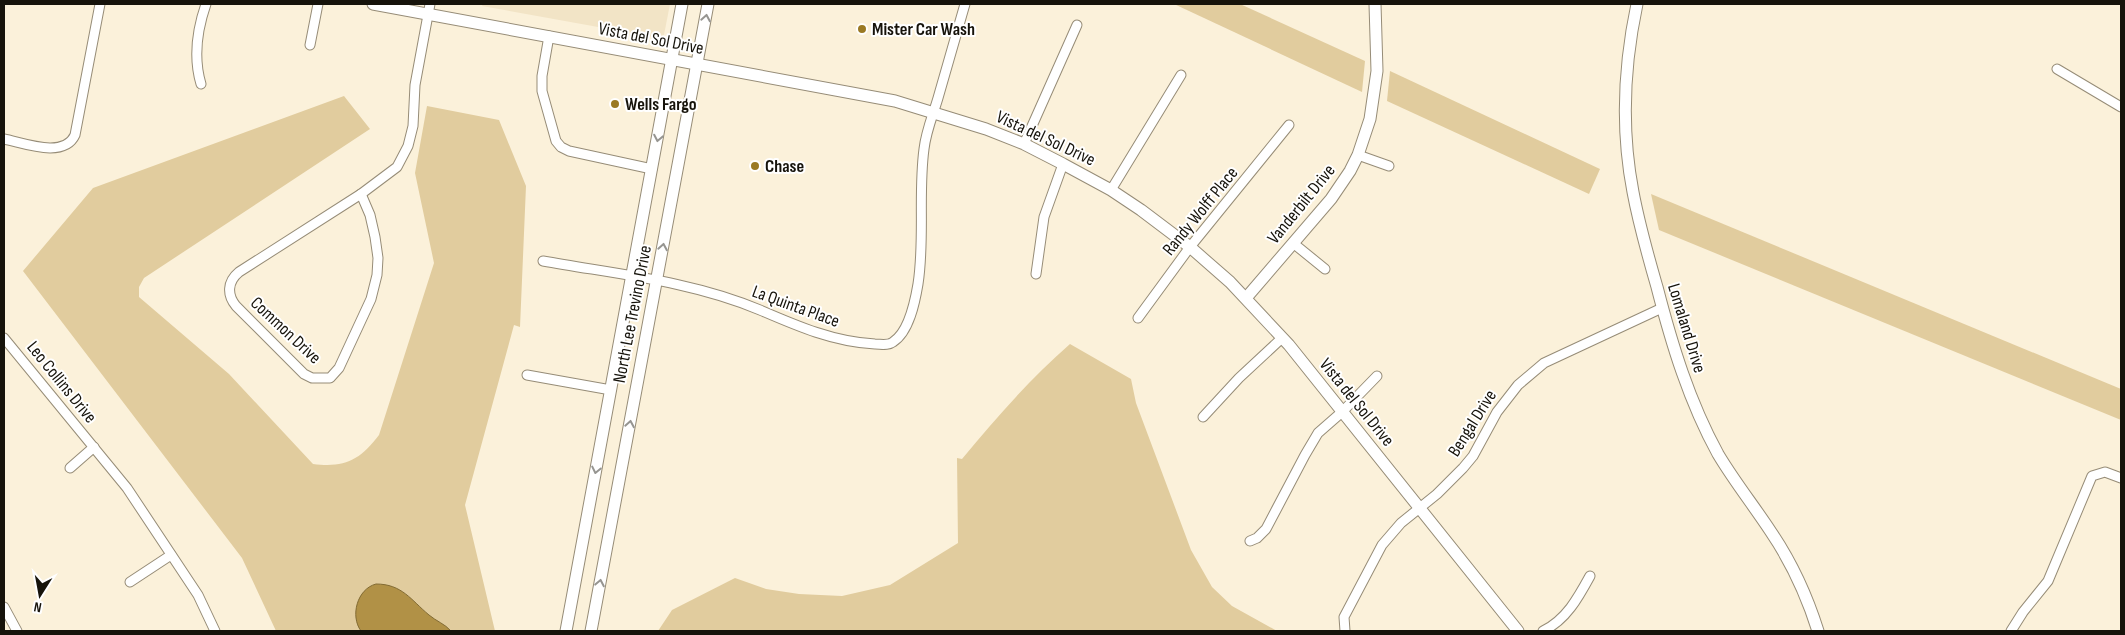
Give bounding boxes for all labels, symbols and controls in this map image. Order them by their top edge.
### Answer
one-way arrow [700,14,710,23]
street label: Vista del Sol Drive [596,18,705,59]
place label: Mister Car Wash [872,19,975,40]
marker: Mister Car Wash [856,23,868,35]
place label: Wells Fargo [625,94,697,115]
marker: Wells Fargo [609,98,621,110]
street label: Vista del Sol Drive [993,106,1099,171]
one-way arrow [653,133,664,142]
place label: Chase [765,156,804,177]
marker: Chase [749,160,761,172]
street label: Vanderbilt Drive [1263,160,1340,248]
street label: Randy Wolff Place [1158,163,1242,260]
one-way arrow [657,242,667,251]
street label: North Lee Trevino Drive [609,244,656,385]
street label: La Quinta Place [749,281,842,332]
street label: Lomaland Drive [1663,281,1710,375]
street label: Common Drive [246,292,325,368]
street label: Leo Collins Drive [22,337,101,427]
street label: Vista del Sol Drive [1315,354,1398,450]
street label: Bengal Drive [1444,386,1501,460]
one-way arrow [624,419,634,428]
one-way arrow [591,465,602,474]
north arrow [15,570,65,620]
one-way arrow [594,579,604,588]
text: N [32,598,43,616]

